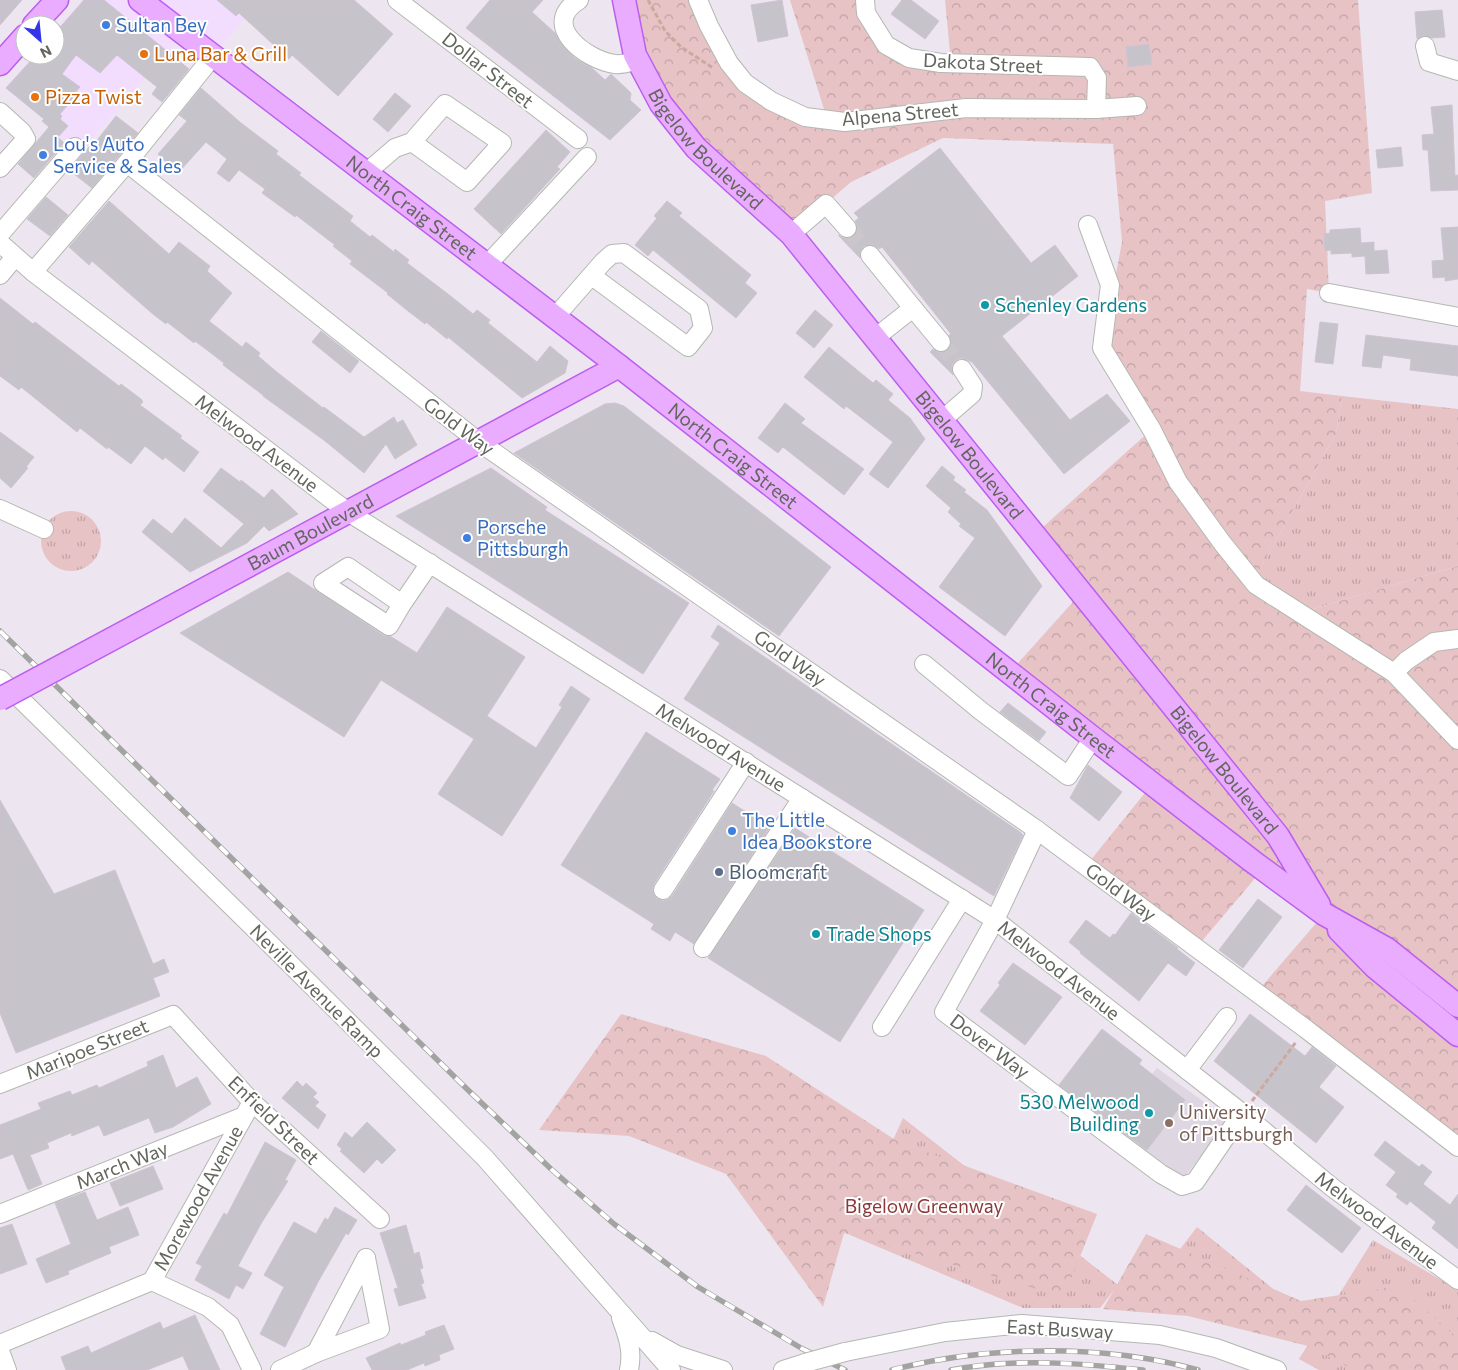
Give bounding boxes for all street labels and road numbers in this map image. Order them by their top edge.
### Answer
street label: Dollar Street [438,27,539,113]
street label: Dakota Street [922,48,1044,77]
street label: Bigelow Boulevard [644,84,768,214]
street label: Alpena Street [840,97,960,130]
street label: North Craig Street [342,150,482,265]
street label: Bigelow Boulevard [911,386,1029,523]
street label: Melwood Avenue [191,389,324,496]
street label: Gold Way [419,392,499,460]
street label: North Craig Street [664,397,803,513]
street label: Baum Boulevard [243,489,377,575]
street label: Gold Way [750,624,831,691]
street label: North Craig Street [982,647,1121,763]
street label: Melwood Avenue [652,697,790,796]
street label: Bigelow Boulevard [1166,701,1284,838]
street label: Gold Way [1081,858,1161,926]
street label: Melwood Avenue [994,915,1125,1024]
street label: Neville Avenue Ramp [246,919,389,1062]
street label: Dover Way [946,1008,1035,1083]
street label: Maripoe Street [22,1013,152,1084]
street label: Enfield Street [224,1070,325,1169]
street label: Morewood Avenue [148,1121,247,1274]
street label: March Way [73,1136,171,1193]
street label: Melwood Avenue [1311,1166,1444,1273]
street label: East Busway [1006,1314,1114,1343]

